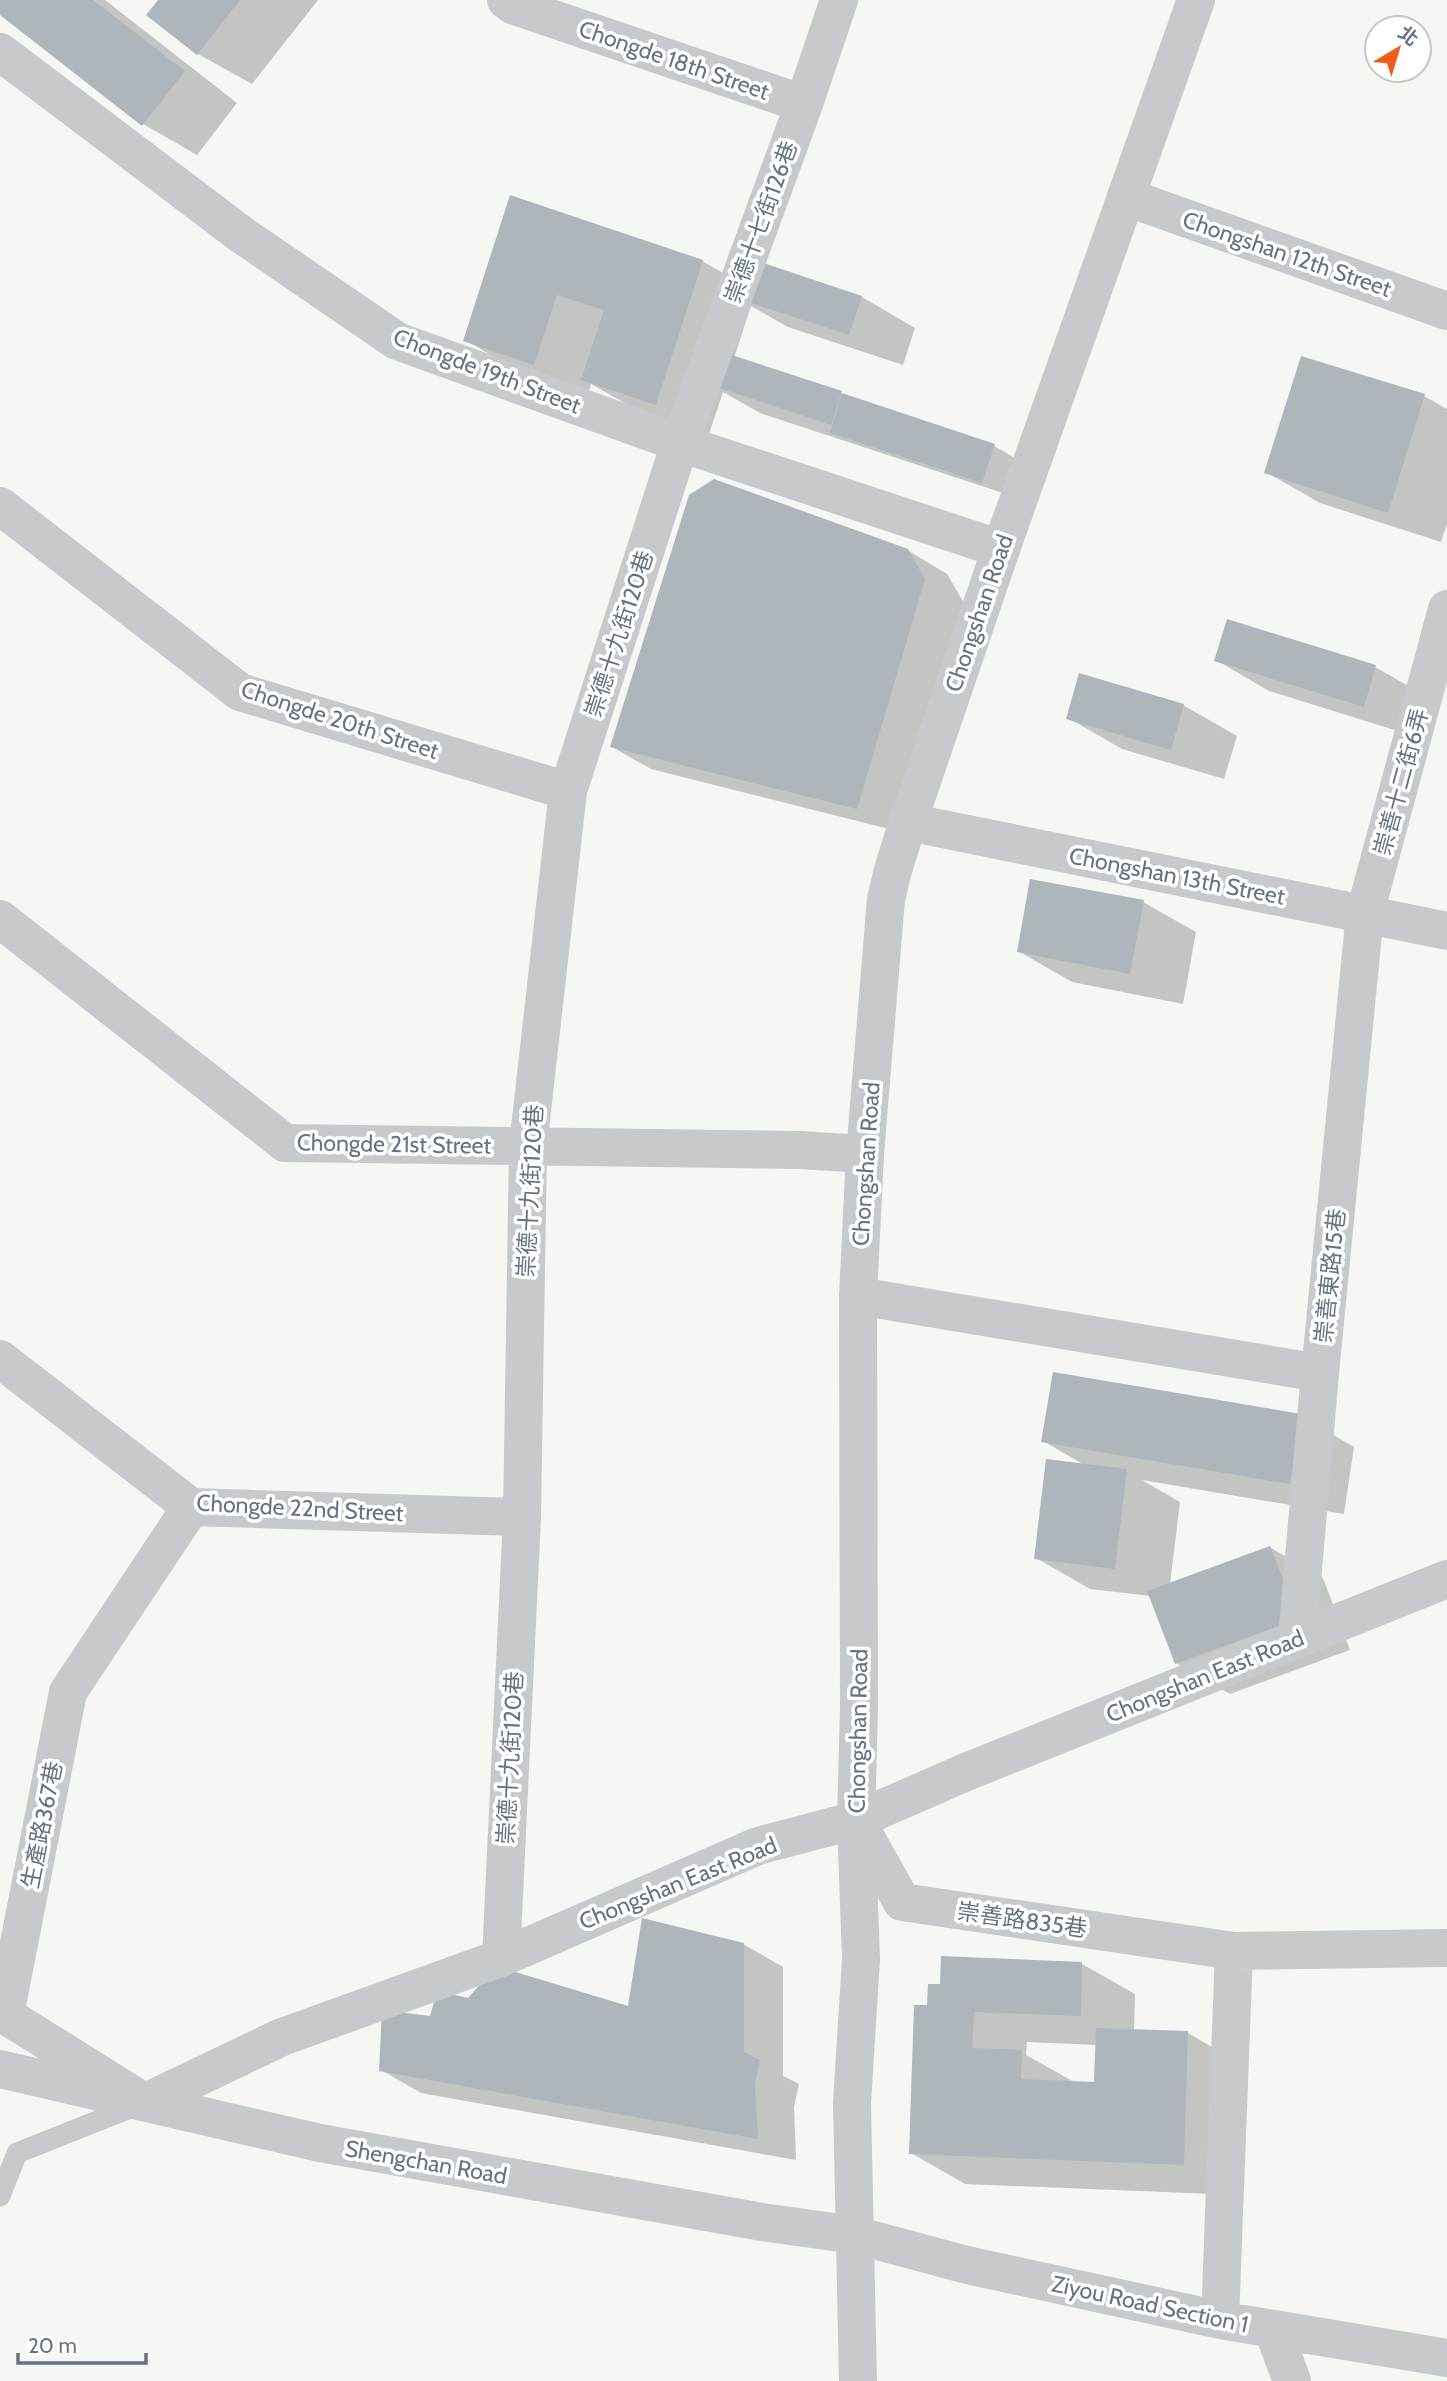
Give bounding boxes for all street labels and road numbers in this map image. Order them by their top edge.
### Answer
street label: Chongde 18th Street [575,14,773,106]
street label: 崇德十七街126巷 [719,137,803,307]
street label: Chongshan 12th Street [1179,205,1395,303]
street label: Chongde 19th Street [389,322,585,420]
street label: Chongshan Road [939,531,1019,695]
street label: 崇德十九街120巷 [579,547,659,721]
street label: Chongde 20th Street [238,675,442,765]
street label: 崇善十二街6弄 [1368,705,1434,859]
street label: Chongshan 13th Street [1067,841,1287,911]
street label: Chongshan Road [846,1081,886,1247]
street label: 崇德十九街120巷 [511,1104,549,1278]
street label: Chongde 21st Street [297,1128,492,1160]
street label: 崇善東路15巷 [1309,1207,1351,1345]
street label: Chongde 22nd Street [196,1489,404,1527]
street label: Chongshan East Road [1102,1624,1308,1728]
street label: Chongshan Road [843,1648,873,1814]
street label: 崇德十九街120巷 [491,1671,529,1845]
street label: 生產路367巷 [16,1759,68,1891]
street label: Chongshan East Road [575,1831,781,1935]
street label: 崇善路835巷 [955,1897,1089,1943]
street label: Shengchan Road [343,2134,509,2190]
street label: Ziyou Road Section 1 [1049,2269,1251,2339]

